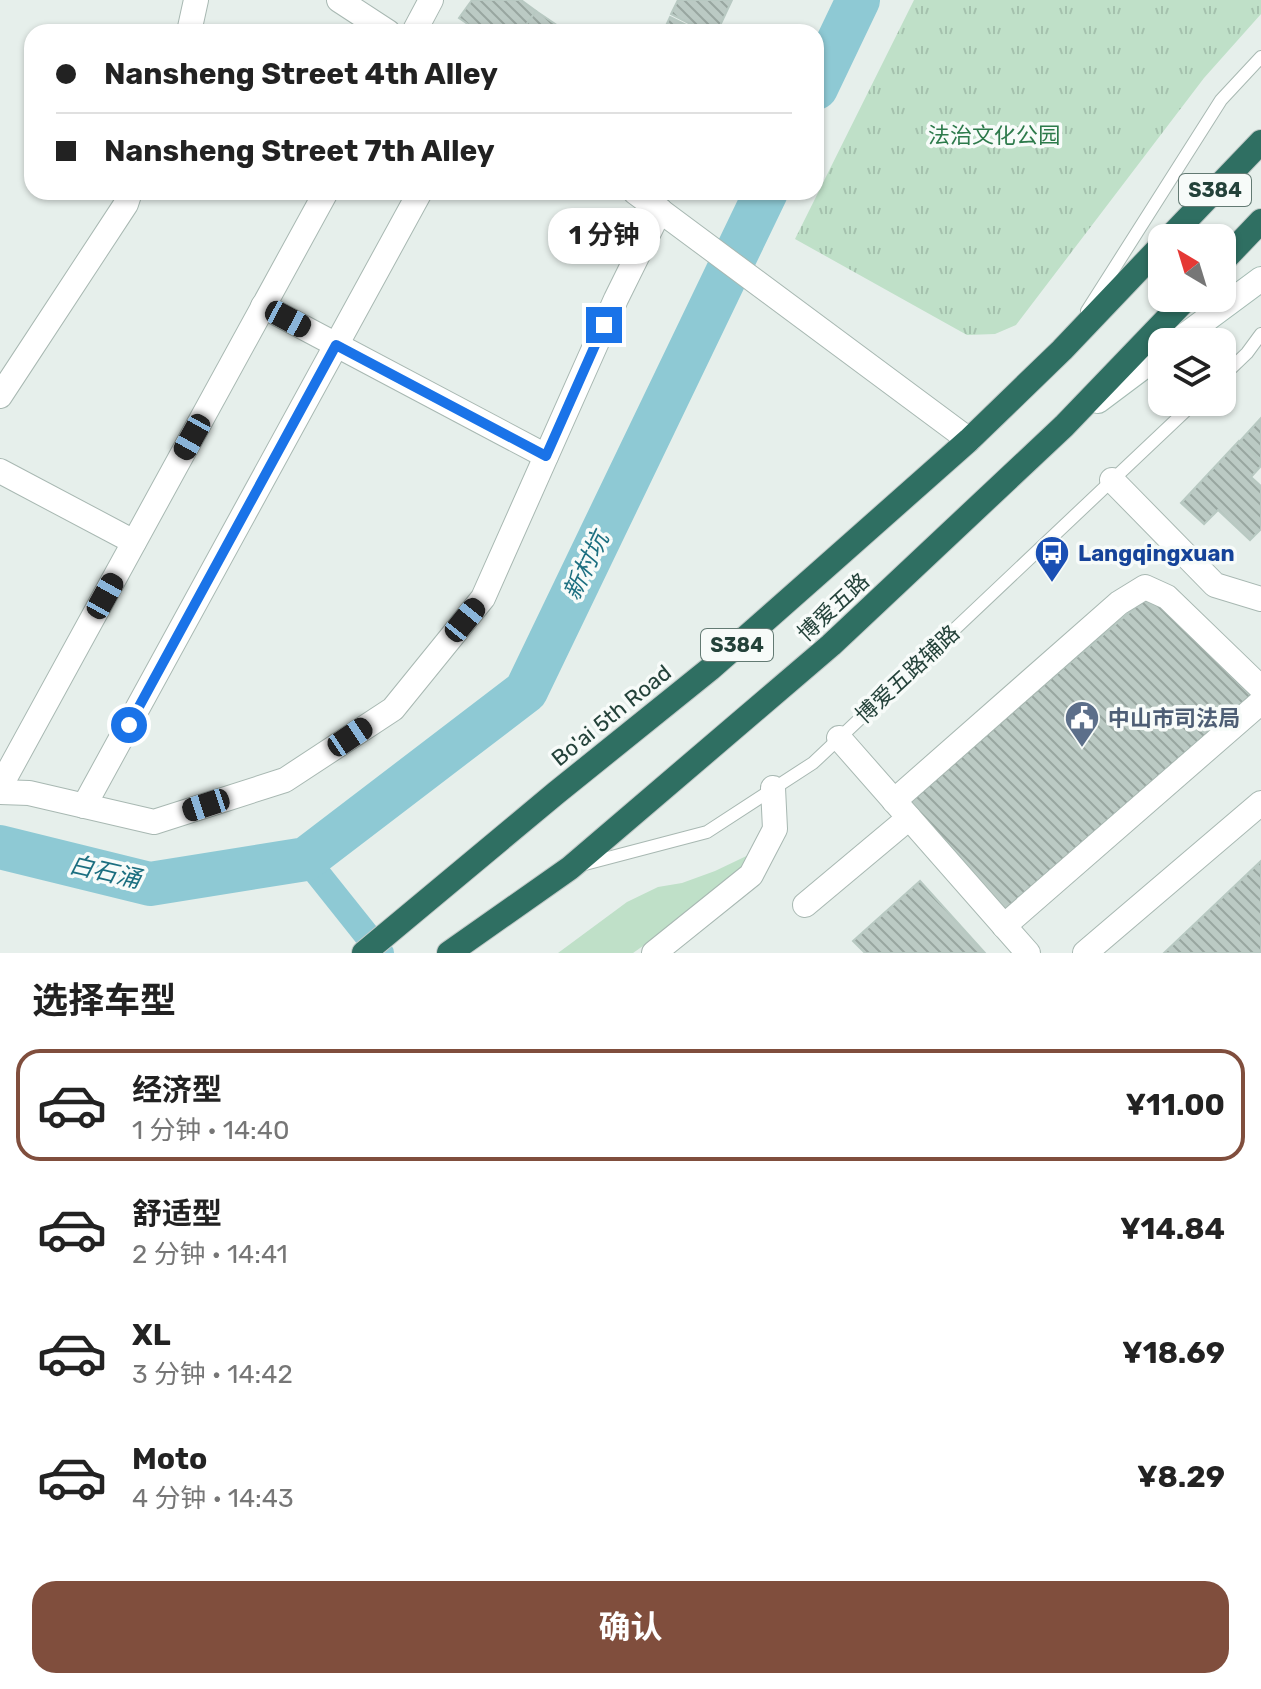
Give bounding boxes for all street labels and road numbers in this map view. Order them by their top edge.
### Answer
road number: S384 [1179,174,1251,206]
street label: 博爱五路 [792,567,875,647]
street label: 博爱五路辅路 [850,619,965,729]
road number: S384 [701,629,773,661]
street label: Bo'ai 5th Road [546,659,677,772]

